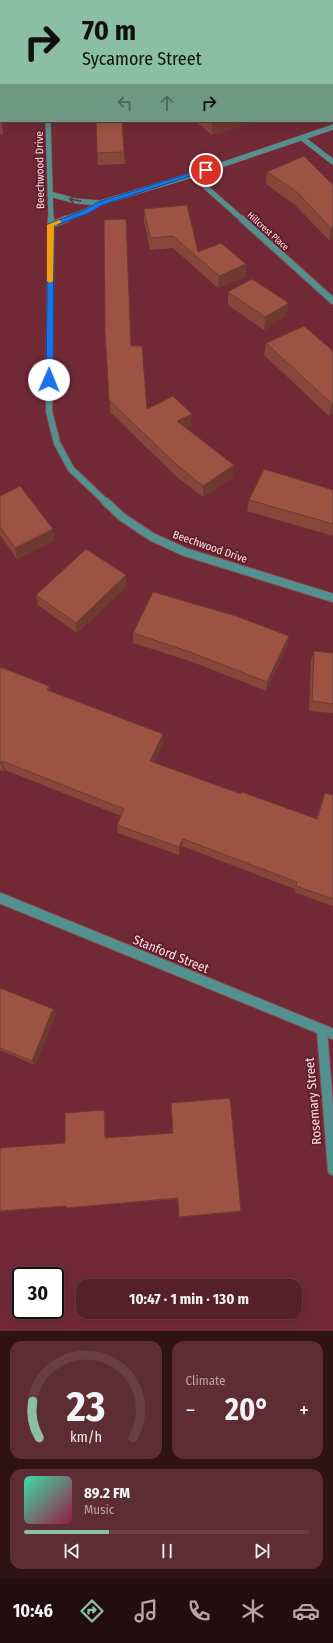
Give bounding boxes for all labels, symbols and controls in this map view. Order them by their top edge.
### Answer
text: 70 m [82,14,136,47]
icon: right [16,16,68,68]
text: Sycamore Street [82,48,202,70]
icon: left [114,92,136,114]
icon: ahead [156,92,178,114]
icon: right [198,92,220,114]
street label: Beechwood Drive [33,131,47,209]
pin [189,153,223,187]
icon: arrive [195,159,217,181]
one-way arrow [69,196,82,204]
street label: Hillcrest Place [245,210,291,252]
position arrow [28,359,70,401]
street label: Beechwood Drive [171,528,249,566]
street label: Stanford Street [131,932,212,976]
street label: Rosemary Street [302,1056,324,1145]
speed limit sign: 30 [12,1267,64,1319]
text: 10:47 · 1 min · 130 m [129,1290,249,1308]
text: Climate [186,1373,226,1388]
text: 23 [65,1382,105,1432]
text: 20° [225,1392,269,1428]
text: − [186,1397,195,1424]
text: + [299,1397,309,1424]
text: km/h [70,1429,102,1446]
text: 89.2 FM [84,1484,130,1502]
text: Music [84,1502,114,1517]
icon: previous [61,1540,83,1562]
icon: pause [156,1540,178,1562]
icon: next [251,1540,273,1562]
icon: directions [78,1597,106,1625]
icon: music [132,1597,160,1625]
icon: phone [185,1597,213,1625]
icon: climate [239,1597,267,1625]
icon: car [292,1597,320,1625]
text: 10:46 [13,1600,53,1622]

